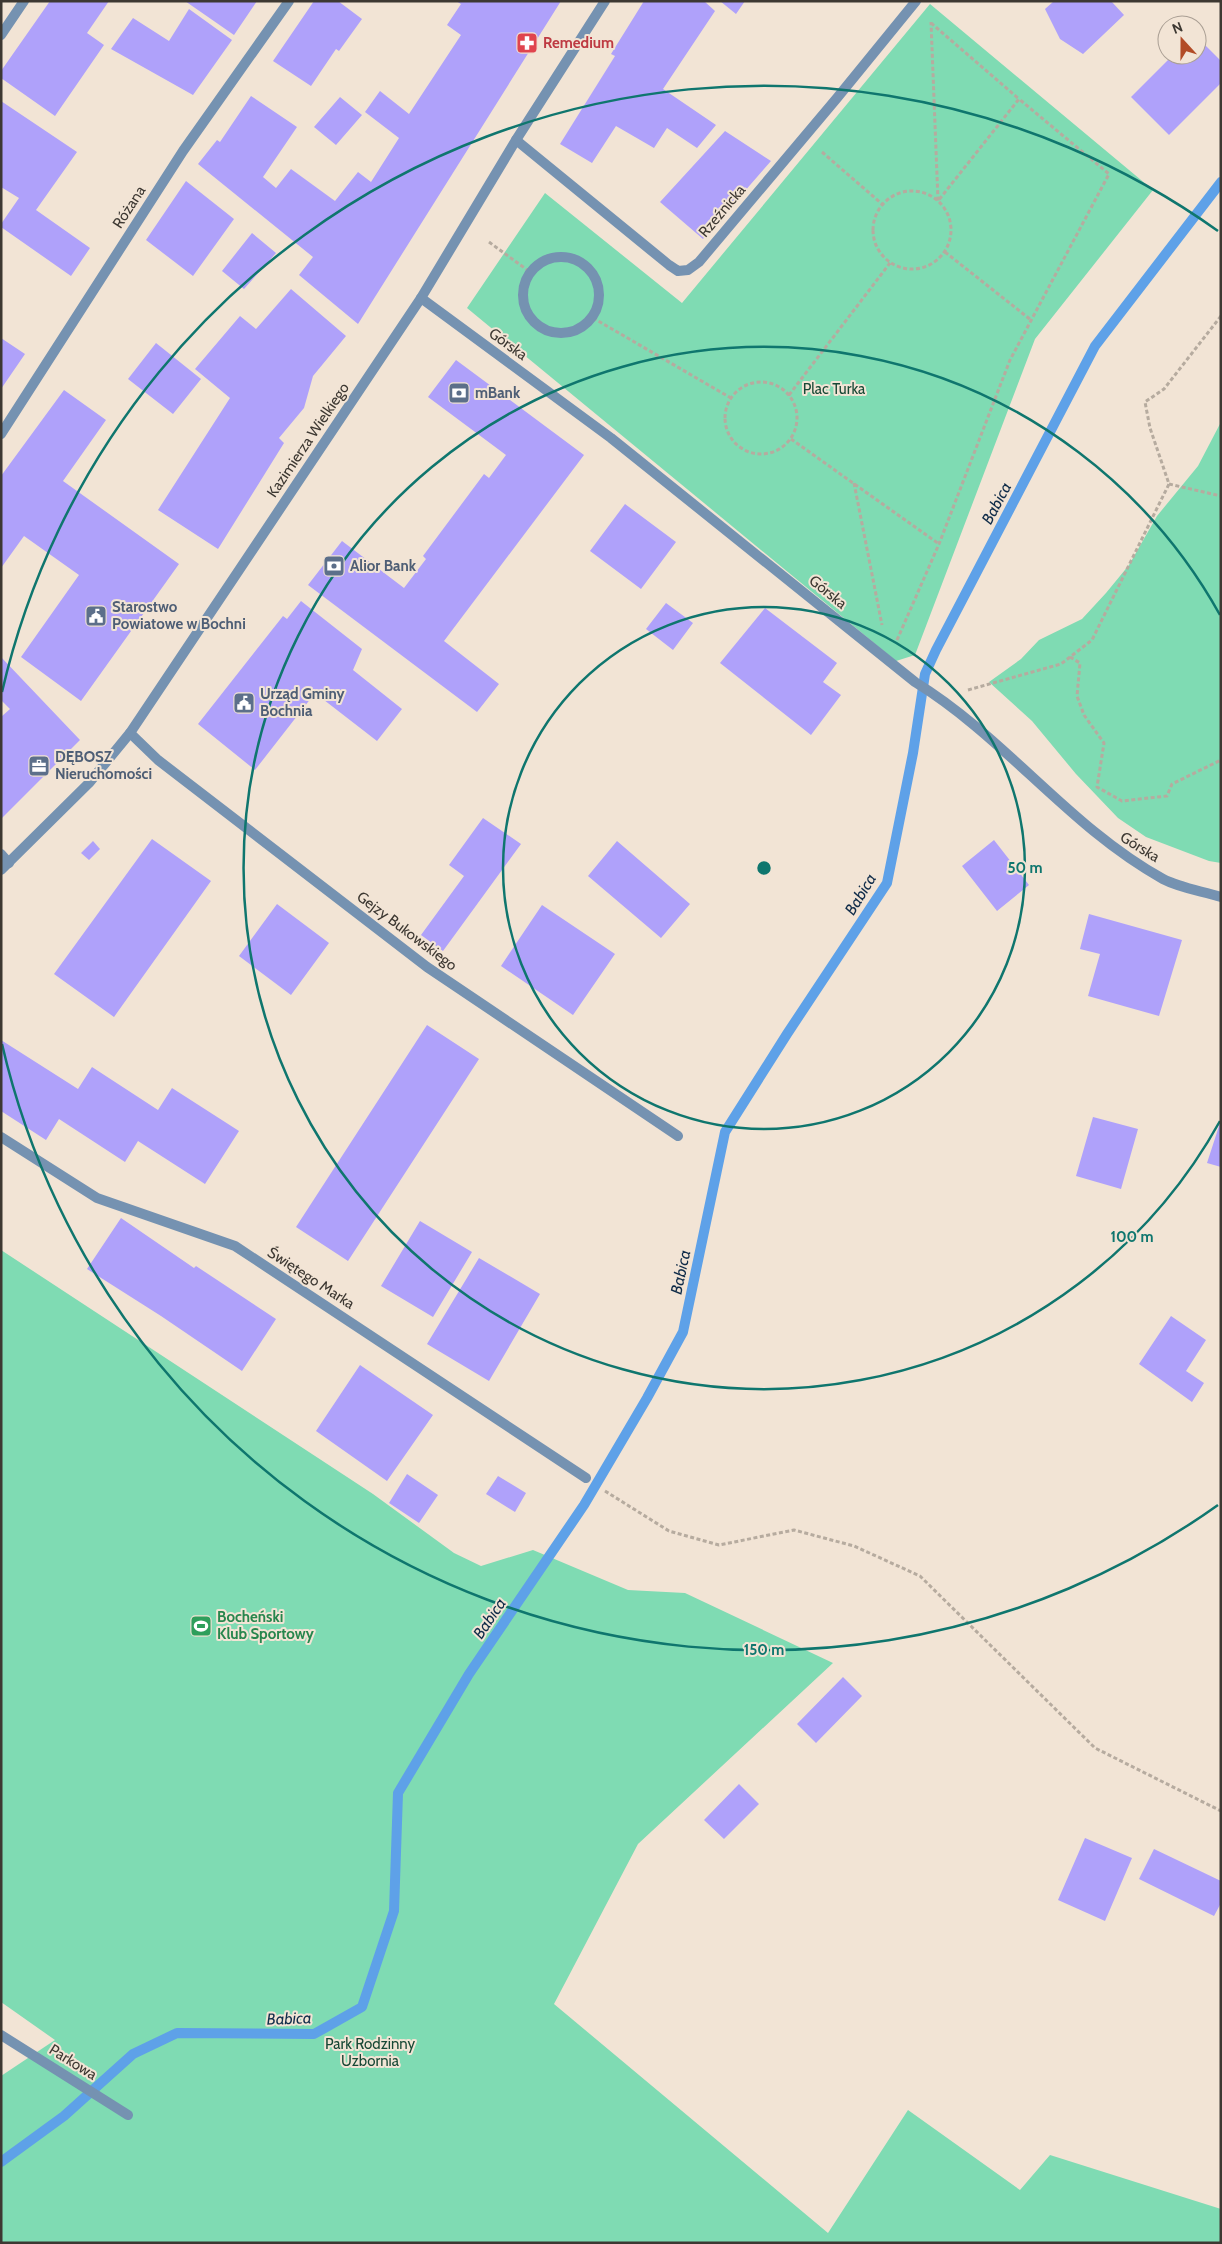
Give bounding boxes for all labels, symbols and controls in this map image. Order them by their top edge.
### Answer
north arrow [1157,15,1207,65]
text: N [1169,18,1185,38]
pharmacy icon: Remedium [515,31,539,55]
place label: Remedium [543,34,614,52]
street label: Rzeźnicka [695,181,750,241]
street label: Różana [109,182,150,232]
street label: Górska [485,324,531,364]
street label: Kazimierza Wielkiego [263,379,353,501]
park label: Plac Turka [803,380,866,398]
bank icon: mBank [447,381,471,405]
place label: mBank [475,384,521,402]
water label: Babica [978,479,1015,527]
bank icon: Alior Bank [322,554,346,578]
place label: Alior Bank [350,557,417,575]
street label: Górska [806,571,851,613]
place label: Starostwo Powiatowe w Bochni [112,598,246,633]
public building icon: Starostwo Powiatowe w Bochni [84,604,108,628]
place label: Urząd Gminy Bochnia [260,685,345,720]
public building icon: Urząd Gminy Bochnia [232,691,256,715]
place label: DĘBOSZ Nieruchomości [55,748,152,783]
office icon: DĘBOSZ Nieruchomości [27,754,51,778]
street label: Górska [1117,828,1164,866]
centre of rings [755,859,773,877]
text: 50 m [1007,859,1043,877]
water label: Babica [841,870,880,918]
street label: Gejzy Bukowskiego [353,888,461,974]
text: 100 m [1110,1228,1154,1246]
street label: Świętego Marka [264,1242,359,1313]
water label: Babica [667,1248,694,1296]
water label: Babica [469,1594,510,1642]
place label: Bocheński Klub Sportowy [217,1608,315,1643]
sports icon: Bocheński Klub Sportowy [189,1614,213,1638]
text: 150 m [744,1641,784,1659]
water label: Babica [266,2008,312,2029]
park label: Park Rodzinny Uzbornia [325,2035,415,2070]
street label: Parkowa [46,2040,101,2084]

